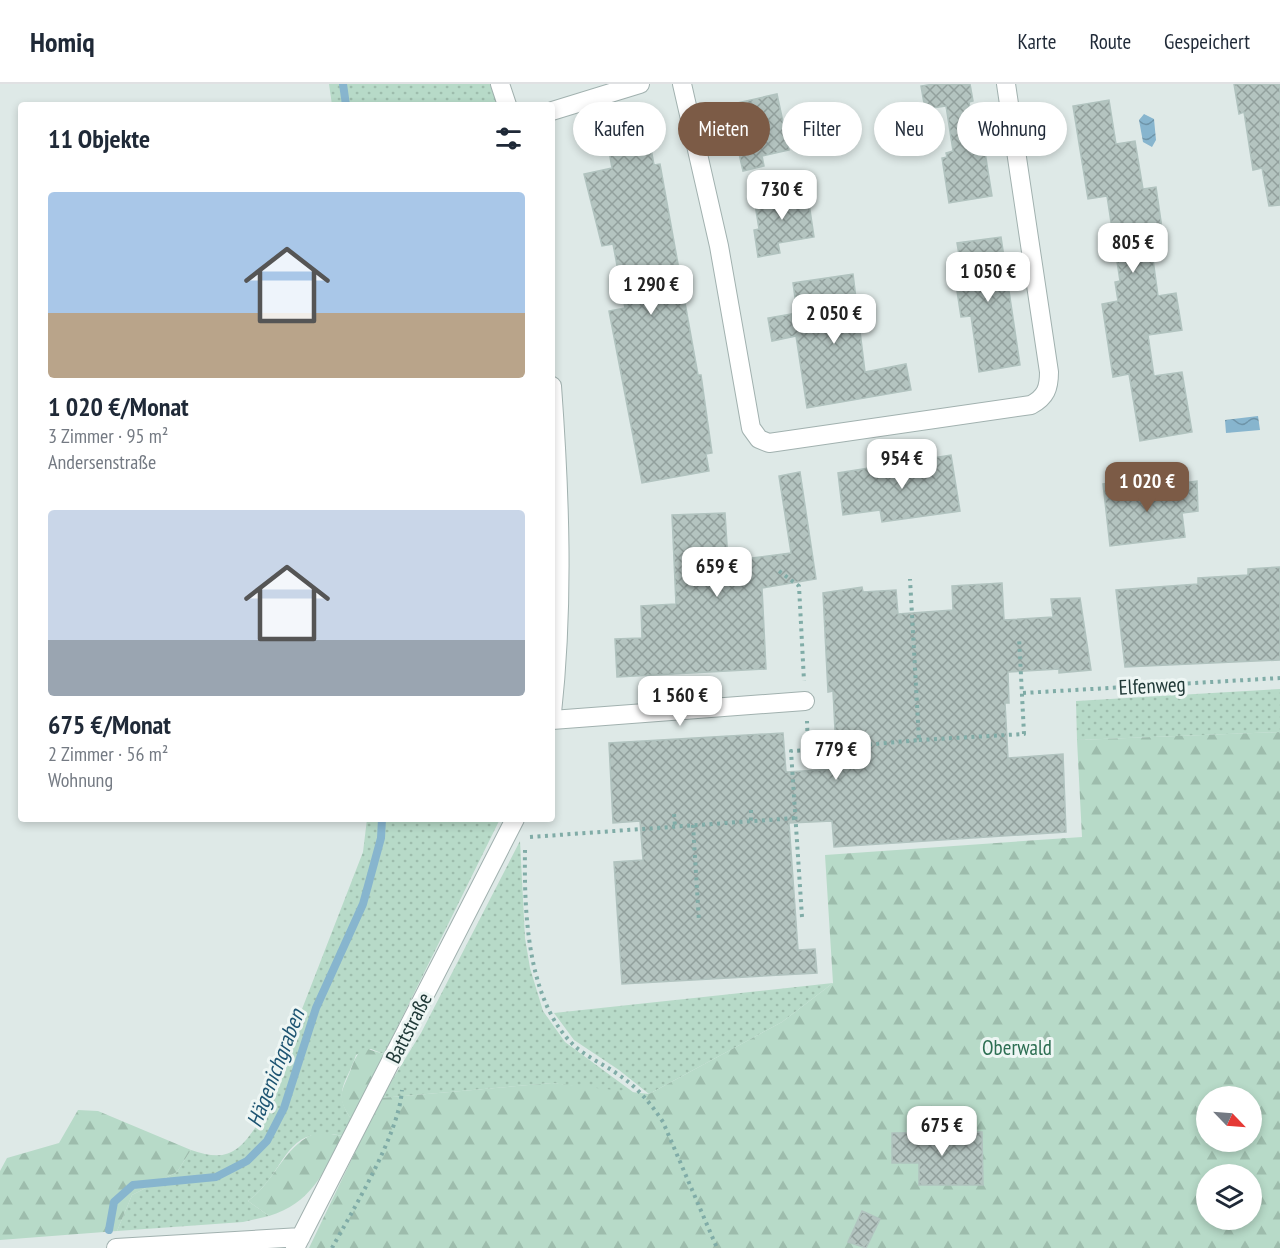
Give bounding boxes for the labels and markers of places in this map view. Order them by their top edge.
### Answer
pin: 730 € [740,170,824,221]
pin: 805 € [1091,223,1175,274]
pin: 1 050 € [933,252,1043,303]
pin: 1 290 € [596,265,706,316]
pin: 2 050 € [779,294,889,345]
pin: 954 € [860,439,944,490]
pin: 1 020 € [1092,462,1202,513]
pin: 659 € [675,547,759,598]
pin: 1 560 € [625,676,735,727]
pin: 779 € [794,730,878,781]
pin: 675 € [900,1106,984,1157]

